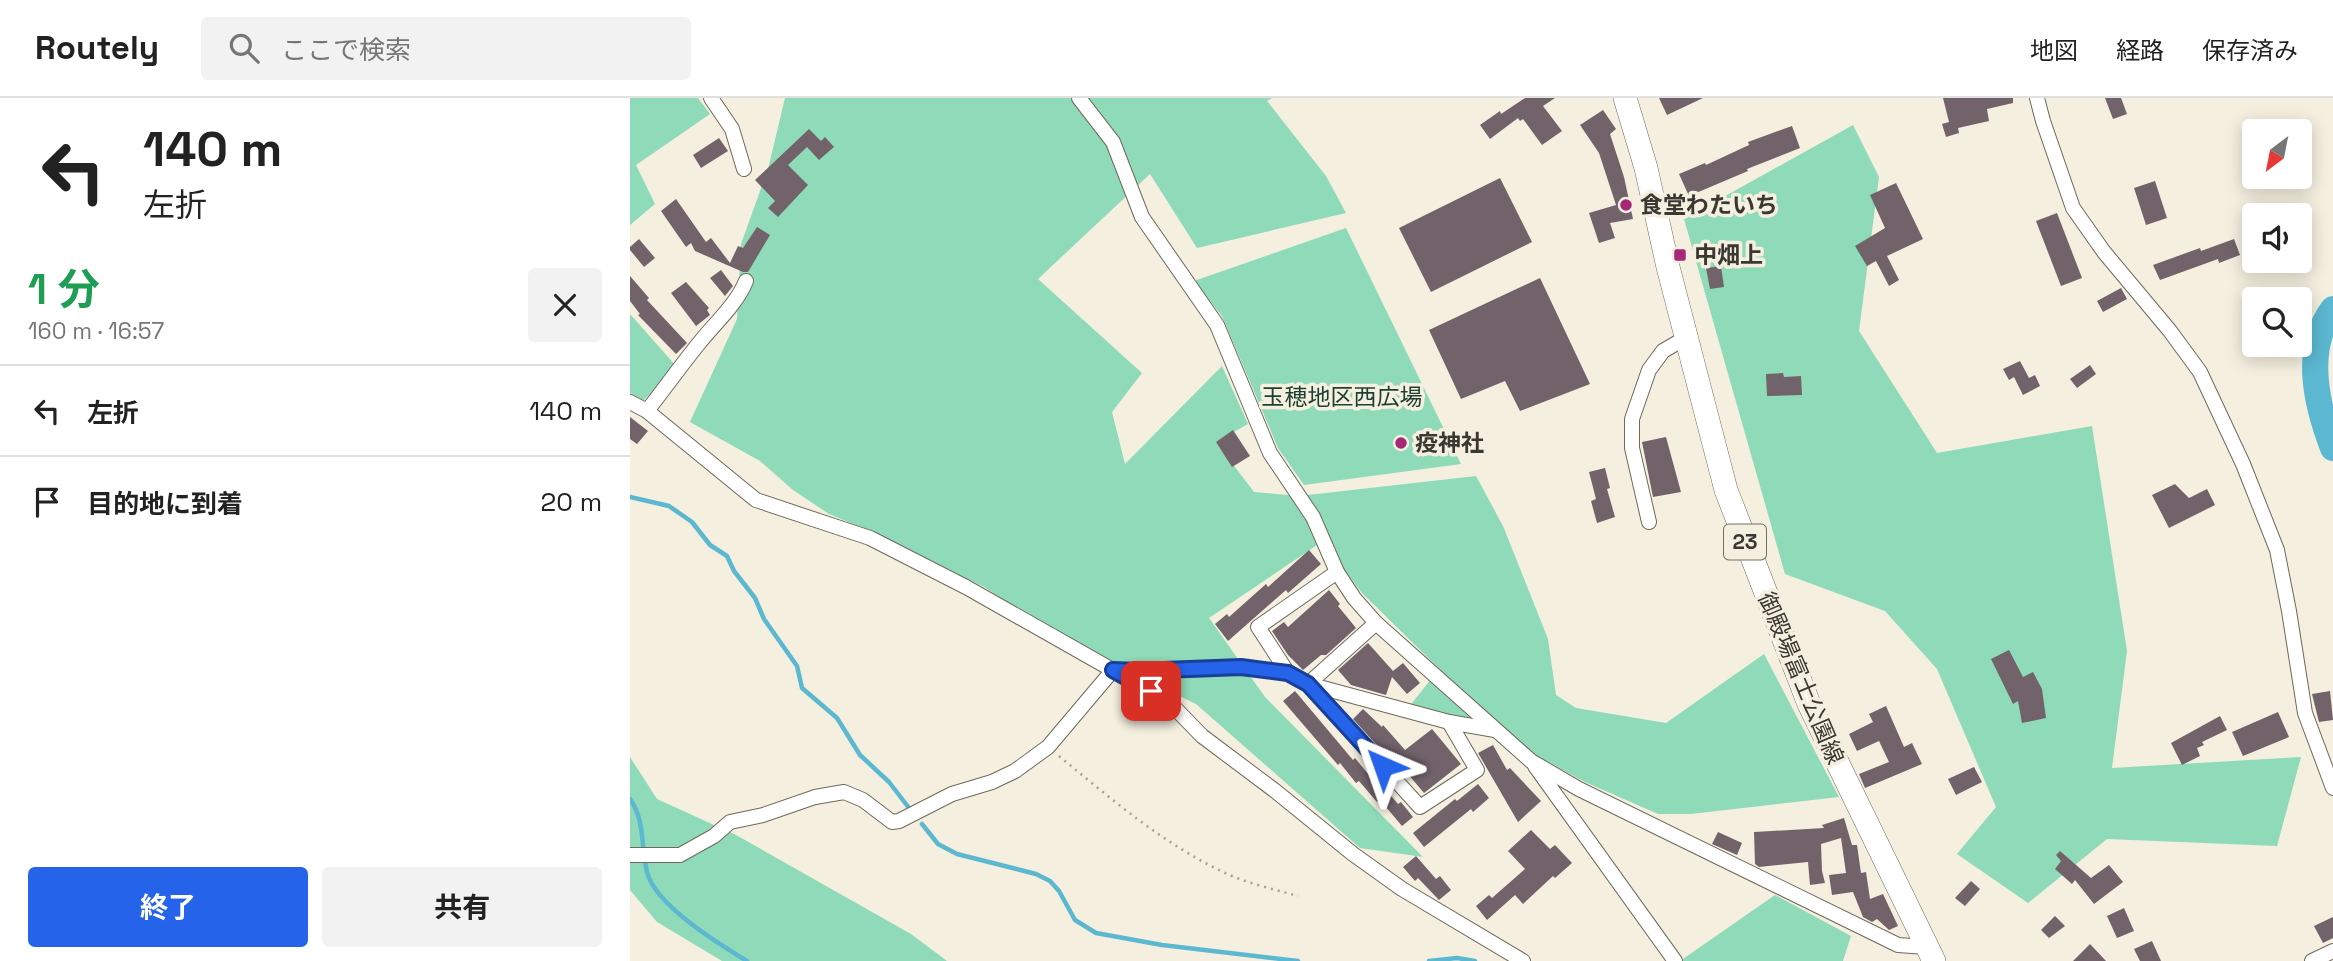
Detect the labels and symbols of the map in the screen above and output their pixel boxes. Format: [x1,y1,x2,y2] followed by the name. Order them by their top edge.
[2242,119,2312,189] north arrow
[1640,190,1778,220] place label: 食堂わたいち
[1618,197,1634,213] marker: 食堂わたいち
[1694,240,1763,270] place label: 中畑上
[1672,247,1688,263] marker: 中畑上
[1262,382,1423,412] park label: 玉穂地区西広場
[1415,428,1484,458] place label: 疫神社
[1393,435,1409,451] marker: 疫神社
[1724,524,1766,560] road number: 23
[1751,587,1851,769] street label: 御殿場富士公園線
[1121,661,1181,721] pin
[1346,729,1420,803] position arrow

